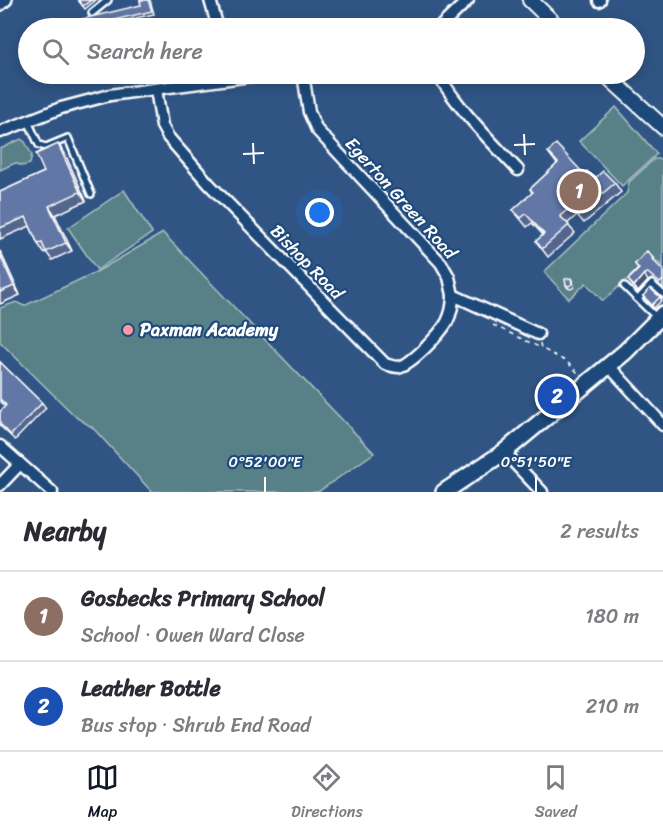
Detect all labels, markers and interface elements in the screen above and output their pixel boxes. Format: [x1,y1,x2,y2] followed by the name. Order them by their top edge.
[18,18,645,84] search box
[87,32,203,71] text: Search here
[39,35,72,68] icon: search
[337,129,466,268] street label: Egerton Green Road
[560,168,598,213] pin: 1
[305,198,334,227] your location
[262,216,353,309] street label: Bishop Road
[140,314,279,346] place label: Paxman Academy
[121,323,135,337] marker: Paxman Academy
[538,374,576,418] pin: 2
[229,449,303,475] text: 0°52'00"E
[501,449,573,475] text: 0°51'50"E
[24,508,106,554] text: Nearby
[560,514,639,549] text: 2 results
[81,579,325,618] text: Gosbecks Primary School
[39,599,48,634] text: 1
[585,599,639,634] text: 180 m
[81,618,305,653] text: School · Owen Ward Close
[81,669,221,708] text: Leather Bottle
[38,689,49,724] text: 2
[586,689,639,724] text: 210 m
[81,708,311,743] text: Bus stop · Shrub End Road
[86,761,119,826] tab: Map
[291,761,363,826] tab: Directions
[535,761,577,826] tab: Saved

